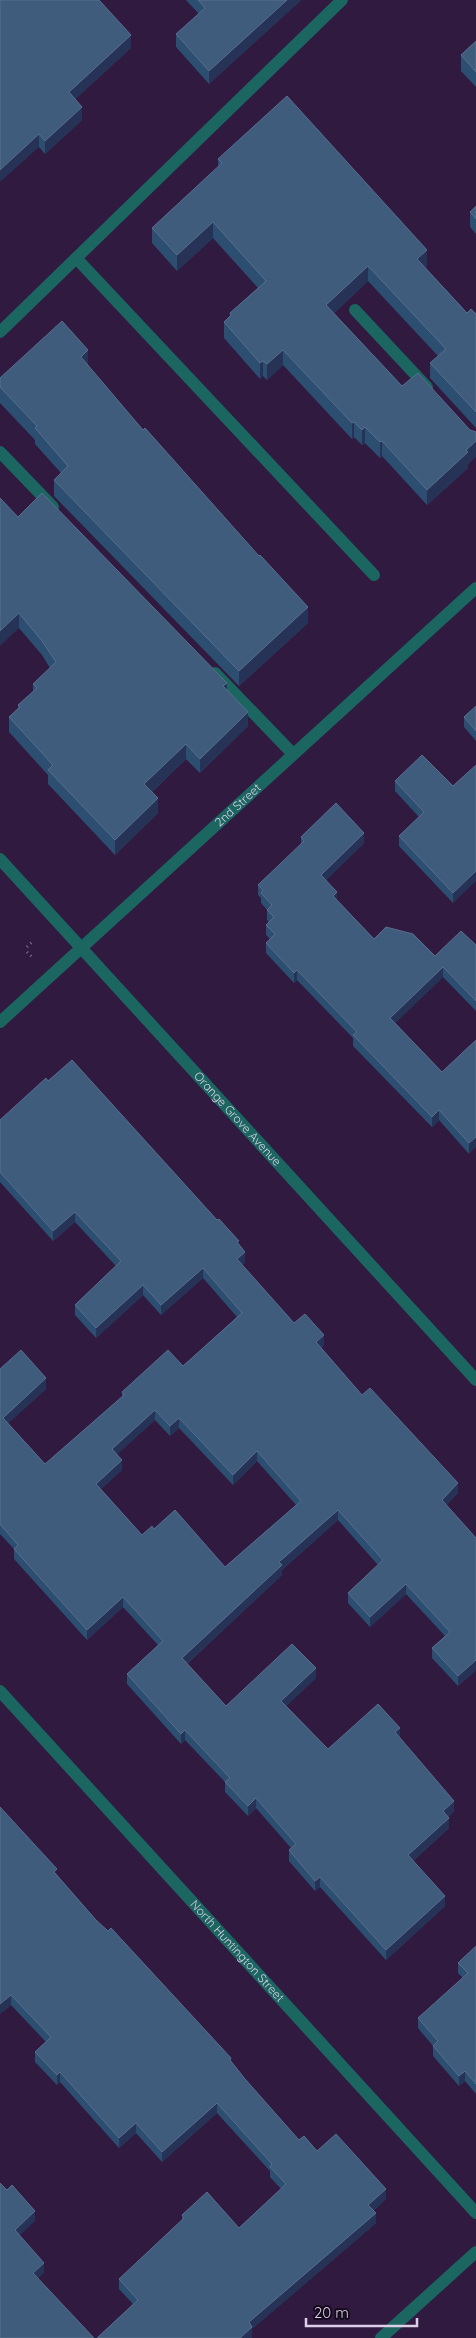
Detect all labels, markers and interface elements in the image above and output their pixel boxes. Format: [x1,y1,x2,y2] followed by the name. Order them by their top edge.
[211,780,264,829] street label: 2nd Street
[191,1068,285,1169] street label: Orange Grove Avenue
[187,1897,288,2005] street label: North Huntington Street
[306,2296,417,2328] scale bar
[314,2303,349,2322] text: 20 m

